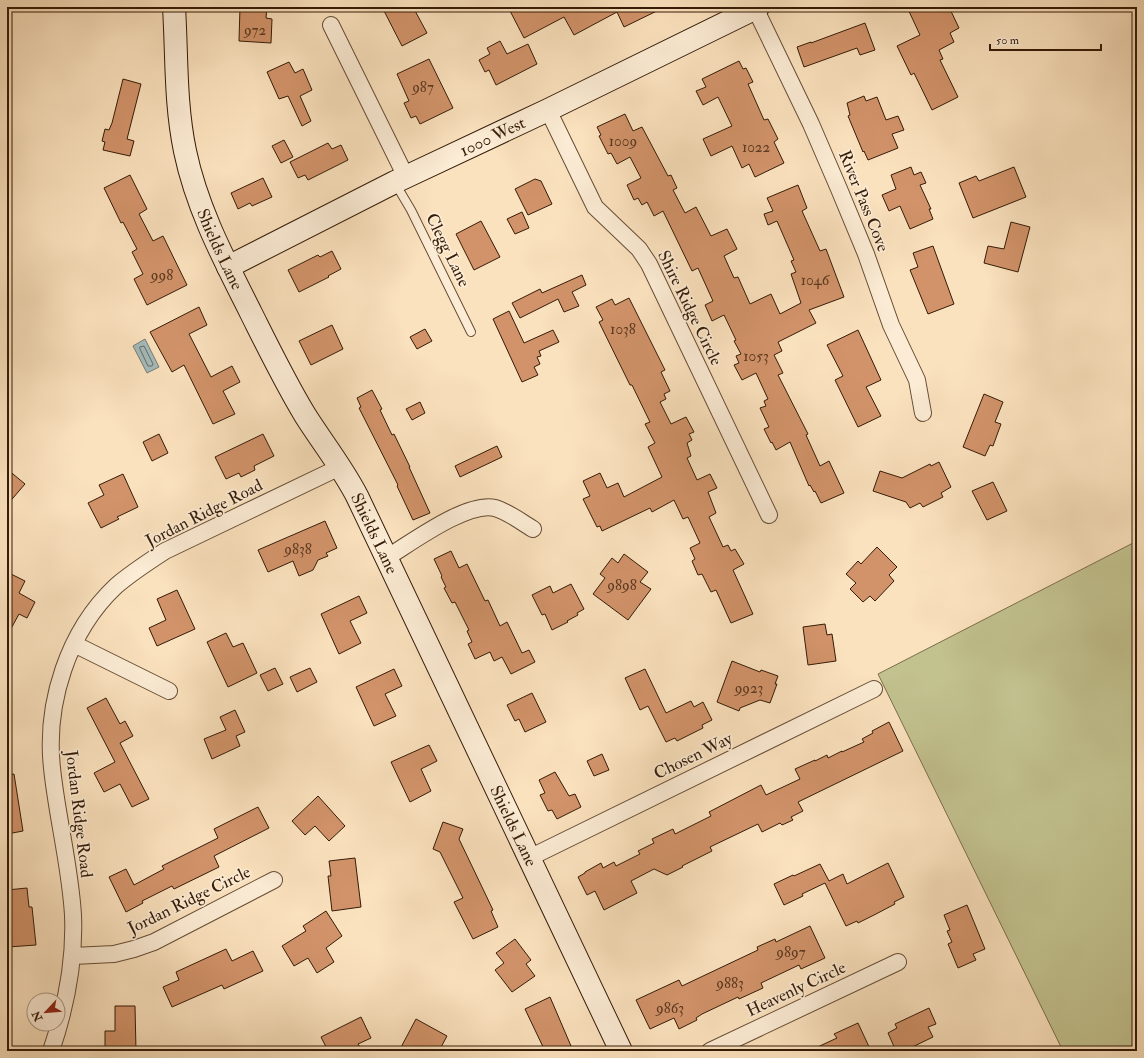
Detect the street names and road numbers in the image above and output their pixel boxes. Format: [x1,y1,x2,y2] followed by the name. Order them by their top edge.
[456,112,529,161] street label: 1000 West
[834,147,894,255] street label: River Pass Cove
[193,205,248,293] street label: Shields Lane
[421,210,475,290] street label: Clegg Lane
[653,247,727,369] street label: Shire Ridge Circle
[141,474,267,553] street label: Jordan Ridge Road
[346,489,403,577] street label: Shields Lane
[650,728,737,785] street label: Chosen Way
[60,748,97,880] street label: Jordan Ridge Road
[486,782,542,870] street label: Shields Lane
[123,861,254,940] street label: Jordan Ridge Circle
[743,957,850,1022] street label: Heavenly Circle

